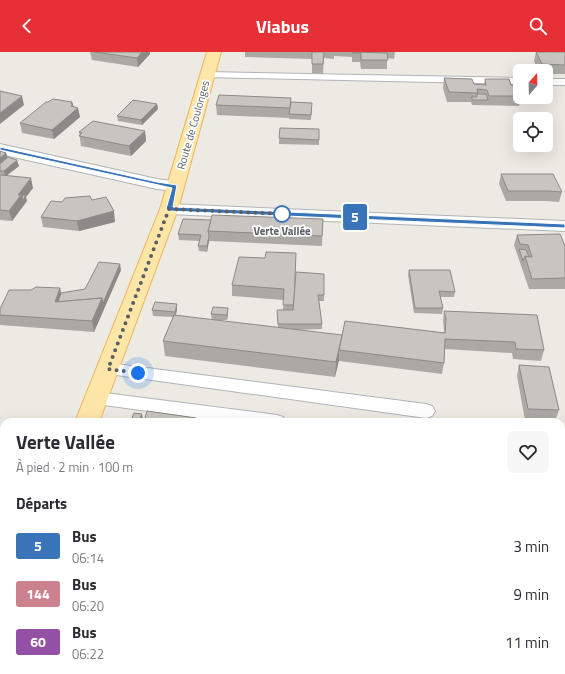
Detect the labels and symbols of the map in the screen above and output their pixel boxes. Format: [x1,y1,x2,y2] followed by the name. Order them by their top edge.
[513,64,553,104] north arrow
[173,79,213,171] street label: Route de Coulonges
[342,204,368,230] line badge: 5
[273,205,291,223] marker: Verte Vallée
[253,223,311,239] place label: Verte Vallée
[128,363,148,383] your location

